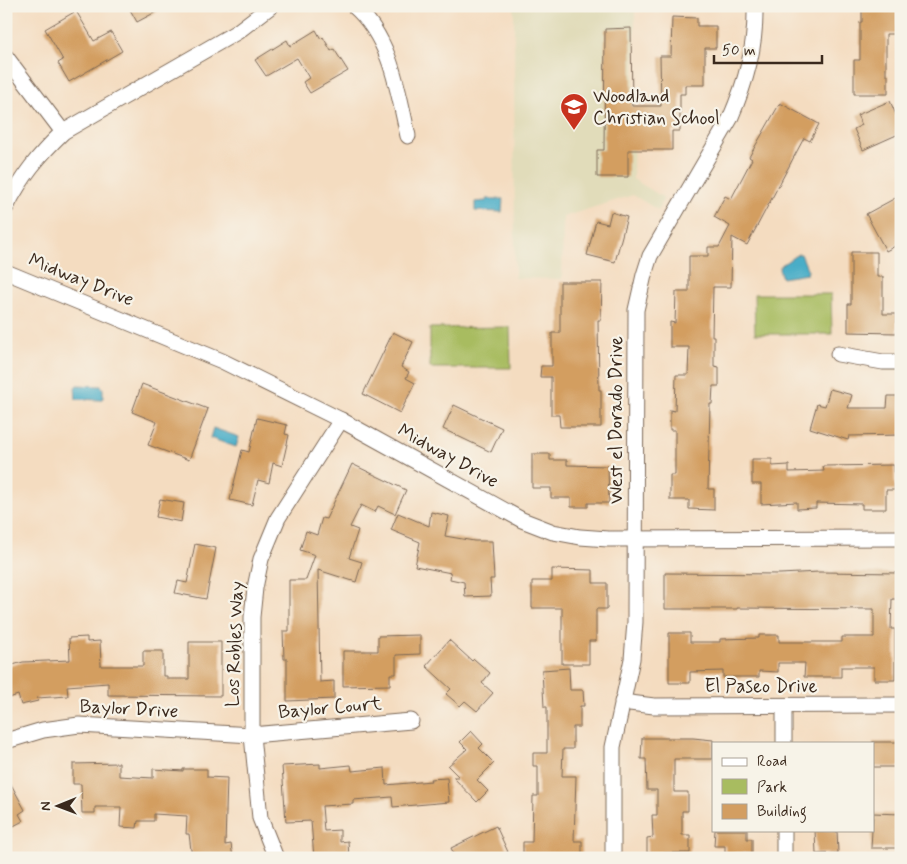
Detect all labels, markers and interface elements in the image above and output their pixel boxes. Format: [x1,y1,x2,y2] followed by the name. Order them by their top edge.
[714,32,822,64] scale bar
[722,41,756,61] text: 50 m
[593,84,720,131] place label: Woodland Christian School
[559,92,589,131] school or university icon: Woodland Christian School
[24,247,137,313] street label: Midway Drive
[604,336,629,504] street label: West el Dorado Drive
[393,418,503,495] street label: Midway Drive
[220,581,250,707] street label: Los Robles Way
[704,674,818,699] street label: El Paseo Drive
[277,691,383,725] street label: Baylor Court
[79,694,179,724] street label: Baylor Drive
[712,742,874,832] legend
[757,752,787,772] text: Road
[757,778,787,798] text: Park
[32,782,82,832] north arrow
[37,801,55,811] text: N
[757,802,807,823] text: Building

